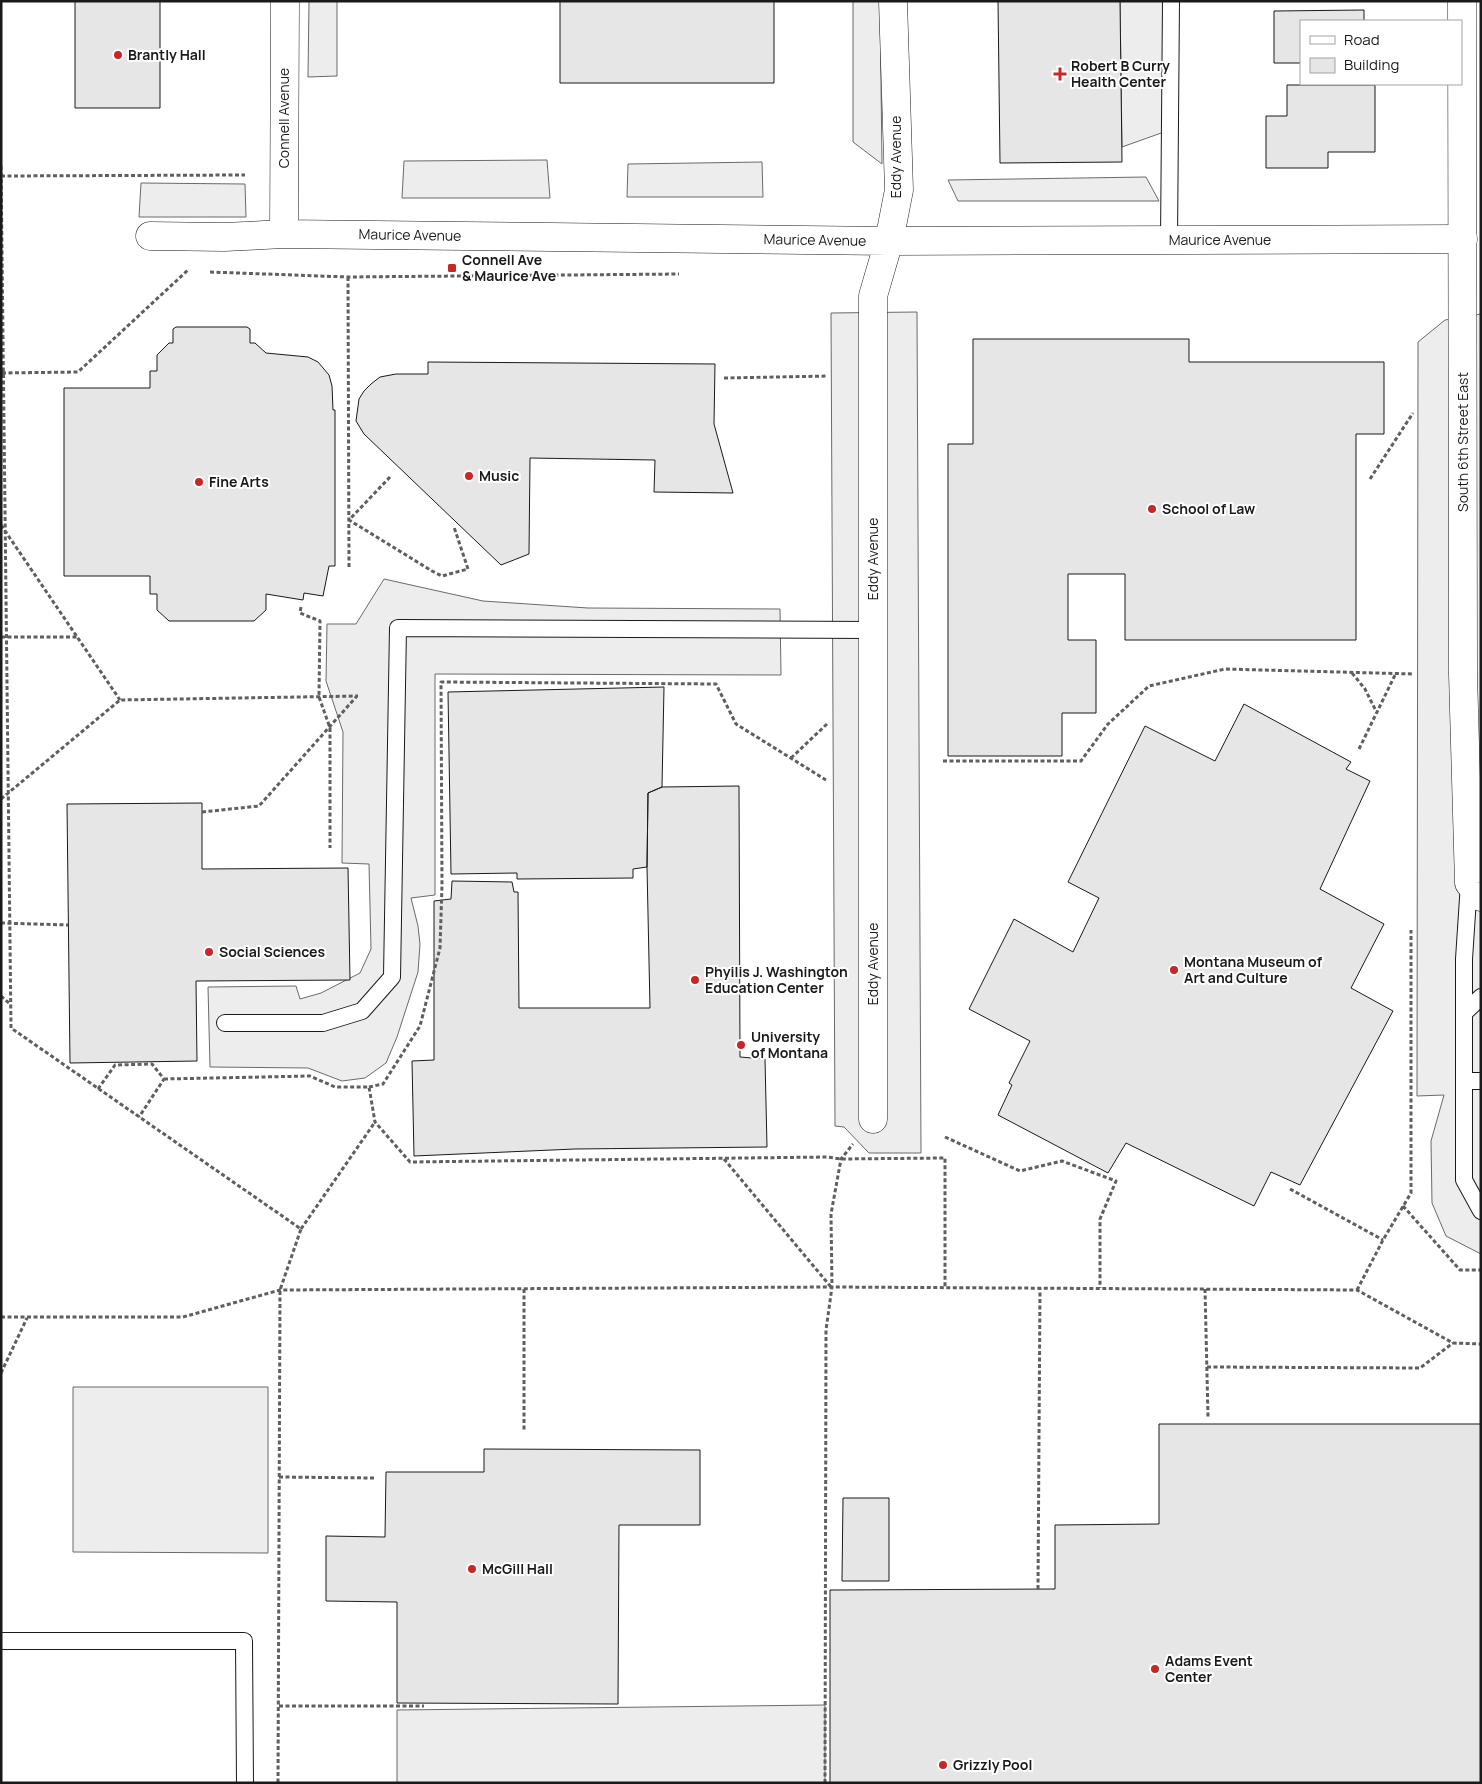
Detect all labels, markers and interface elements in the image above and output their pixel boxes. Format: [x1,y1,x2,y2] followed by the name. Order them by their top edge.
[1300,20,1462,85] legend
[1344,29,1380,50] text: Road
[128,45,206,64] place label: Brantly Hall
[112,49,124,61] marker: Brantly Hall
[1344,54,1399,75] text: Building
[1071,56,1170,91] place label: Robert B Curry Health Center
[1053,67,1067,81] marker: Robert B Curry Health Center
[274,68,293,168] street label: Connell Avenue
[886,116,905,198] street label: Eddy Avenue
[359,224,461,245] street label: Maurice Avenue
[764,229,866,250] street label: Maurice Avenue
[1169,230,1271,249] street label: Maurice Avenue
[462,250,556,285] place label: Connell Ave & Maurice Ave
[446,262,458,274] marker: Connell Ave & Maurice Ave
[1453,372,1472,512] street label: South 6th Street East
[479,466,519,485] place label: Music
[463,470,475,482] marker: Music
[209,472,269,491] place label: Fine Arts
[193,476,205,488] marker: Fine Arts
[1162,499,1255,518] place label: School of Law
[1146,503,1158,515] marker: School of Law
[863,518,882,600] street label: Eddy Avenue
[863,923,882,1005] street label: Eddy Avenue
[219,942,326,961] place label: Social Sciences
[203,946,215,958] marker: Social Sciences
[1184,952,1323,987] place label: Montana Museum of Art and Culture
[705,962,848,997] place label: Phyilis J. Washington Education Center
[1168,964,1180,976] marker: Montana Museum of Art and Culture
[689,974,701,986] marker: Phyilis J. Washington Education Center
[751,1027,828,1062] place label: University of Montana
[735,1039,747,1051] marker: University of Montana
[482,1559,553,1578] place label: McGill Hall
[466,1563,478,1575] marker: McGill Hall
[1165,1651,1253,1686] place label: Adams Event Center
[1149,1663,1161,1675] marker: Adams Event Center
[953,1755,1032,1774] place label: Grizzly Pool
[937,1759,949,1771] marker: Grizzly Pool

